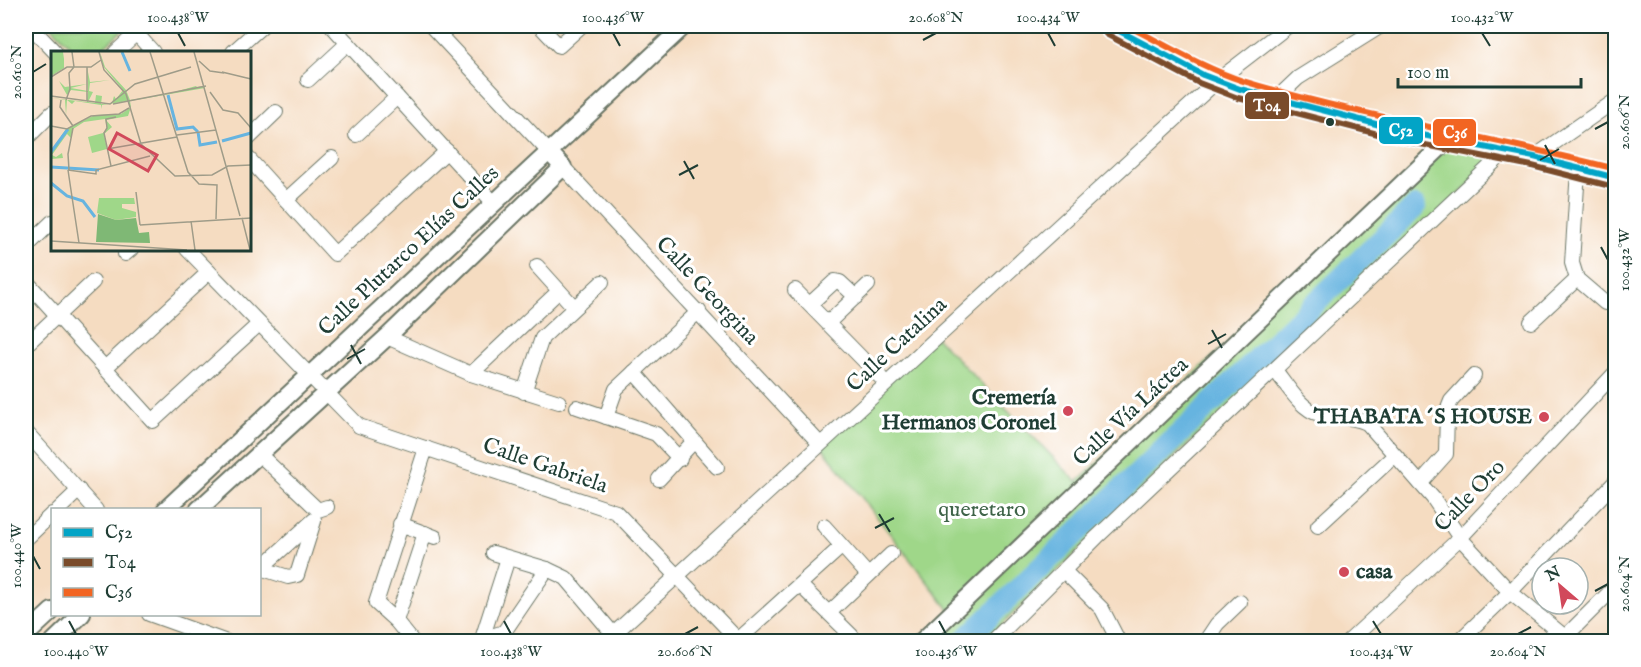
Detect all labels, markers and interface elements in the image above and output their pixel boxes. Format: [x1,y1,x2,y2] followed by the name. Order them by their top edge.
[147,8,209,27] text: 100.438°W
[582,8,645,27] text: 100.436°W
[909,8,963,27] text: 20.608°N
[1017,8,1080,27] text: 100.434°W
[1451,8,1514,27] text: 100.432°W
[7,45,26,99] text: 20.610°N
[51,51,250,250] inset map
[1398,51,1581,89] scale bar
[1407,62,1449,85] text: 100 m
[1244,91,1290,120] line badge: T04
[1615,94,1634,150] text: 20.606°N
[1252,97,1282,117] text: T04
[1324,116,1336,128] unlabelled marker
[1378,116,1424,145] line badge: C52
[1432,118,1477,147] line badge: C36
[1389,122,1414,142] text: C52
[1443,124,1468,144] text: C36
[313,160,505,342] street label: Calle Plutarco Elías Calles
[1615,228,1634,291] text: 100.432°W
[650,231,765,352] street label: Calle Georgina
[841,291,954,399] street label: Calle Catalina
[1067,351,1195,473] street label: Calle Vía Láctea
[881,384,1057,437] place label: Cremería Hermanos Coronel
[1313,403,1533,431] place label: THABATA´S HOUSE
[1061,404,1075,418] marker: Cremería Hermanos Coronel
[1537,410,1551,424] marker: THABATA´S HOUSE
[479,432,612,501] street label: Calle Gabriela
[1429,454,1512,538] street label: Calle Oro
[938,496,1026,524] park label: queretaro
[51,508,261,616] legend
[105,522,133,545] text: C52
[7,523,26,588] text: 100.440°W
[105,552,136,575] text: T04
[1530,556,1590,616] north arrow
[1615,556,1634,612] text: 20.604°N
[1356,558,1393,586] place label: casa
[1542,562,1565,587] text: N
[1337,565,1351,579] marker: casa
[105,582,133,605] text: C36
[44,642,109,661] text: 100.440°W
[480,642,542,661] text: 100.438°W
[657,642,713,661] text: 20.606°N
[915,642,978,661] text: 100.436°W
[1350,642,1413,661] text: 100.434°W
[1490,642,1546,661] text: 20.604°N

